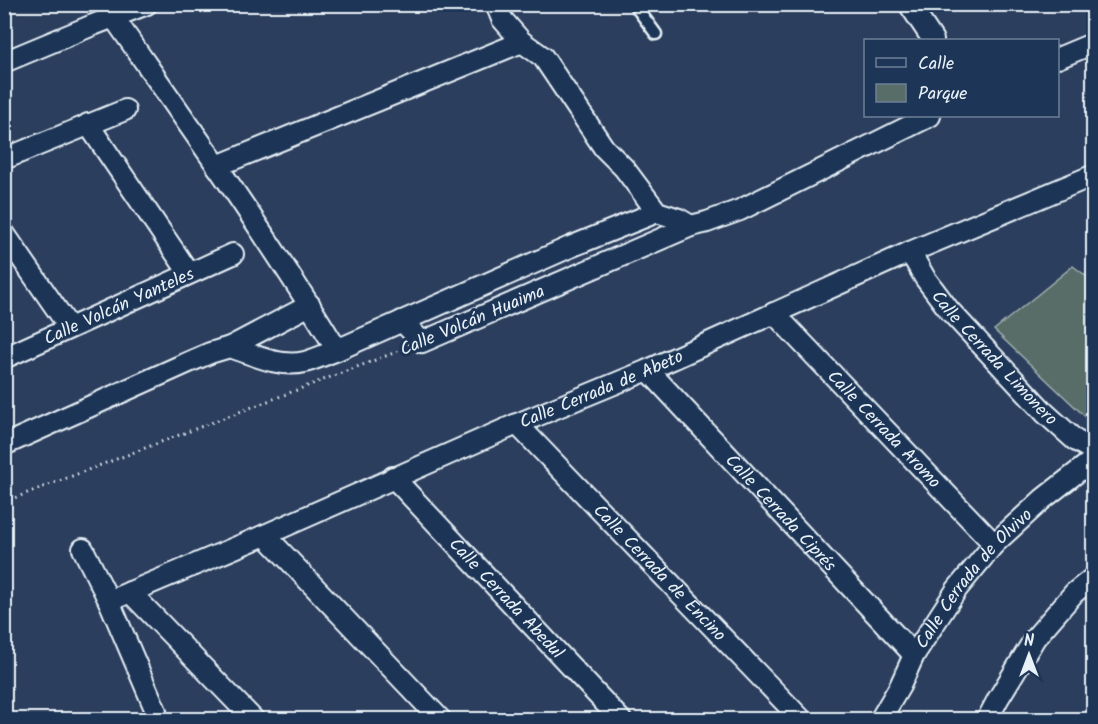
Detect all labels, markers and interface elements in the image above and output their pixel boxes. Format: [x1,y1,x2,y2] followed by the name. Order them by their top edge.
[864,39,1059,117] legend
[918,50,954,79] text: Calle
[918,80,967,109] text: Parque
[39,260,200,354] street label: Calle Volcán Yanteles
[396,278,550,365] street label: Calle Volcán Huaima
[923,285,1063,434] street label: Calle Cerrada Limonero
[515,343,689,437] street label: Calle Cerrada de Abeto
[819,364,947,496] street label: Calle Cerrada Aromo
[717,448,843,579] street label: Calle Cerrada Ciprés
[585,498,732,649] street label: Calle Cerrada de Encino
[909,502,1040,655] street label: Calle Cerrada de Olvivo
[441,532,571,667] street label: Calle Cerrada Abedul
[999,625,1059,685] north arrow
[1024,629,1034,654] text: N

